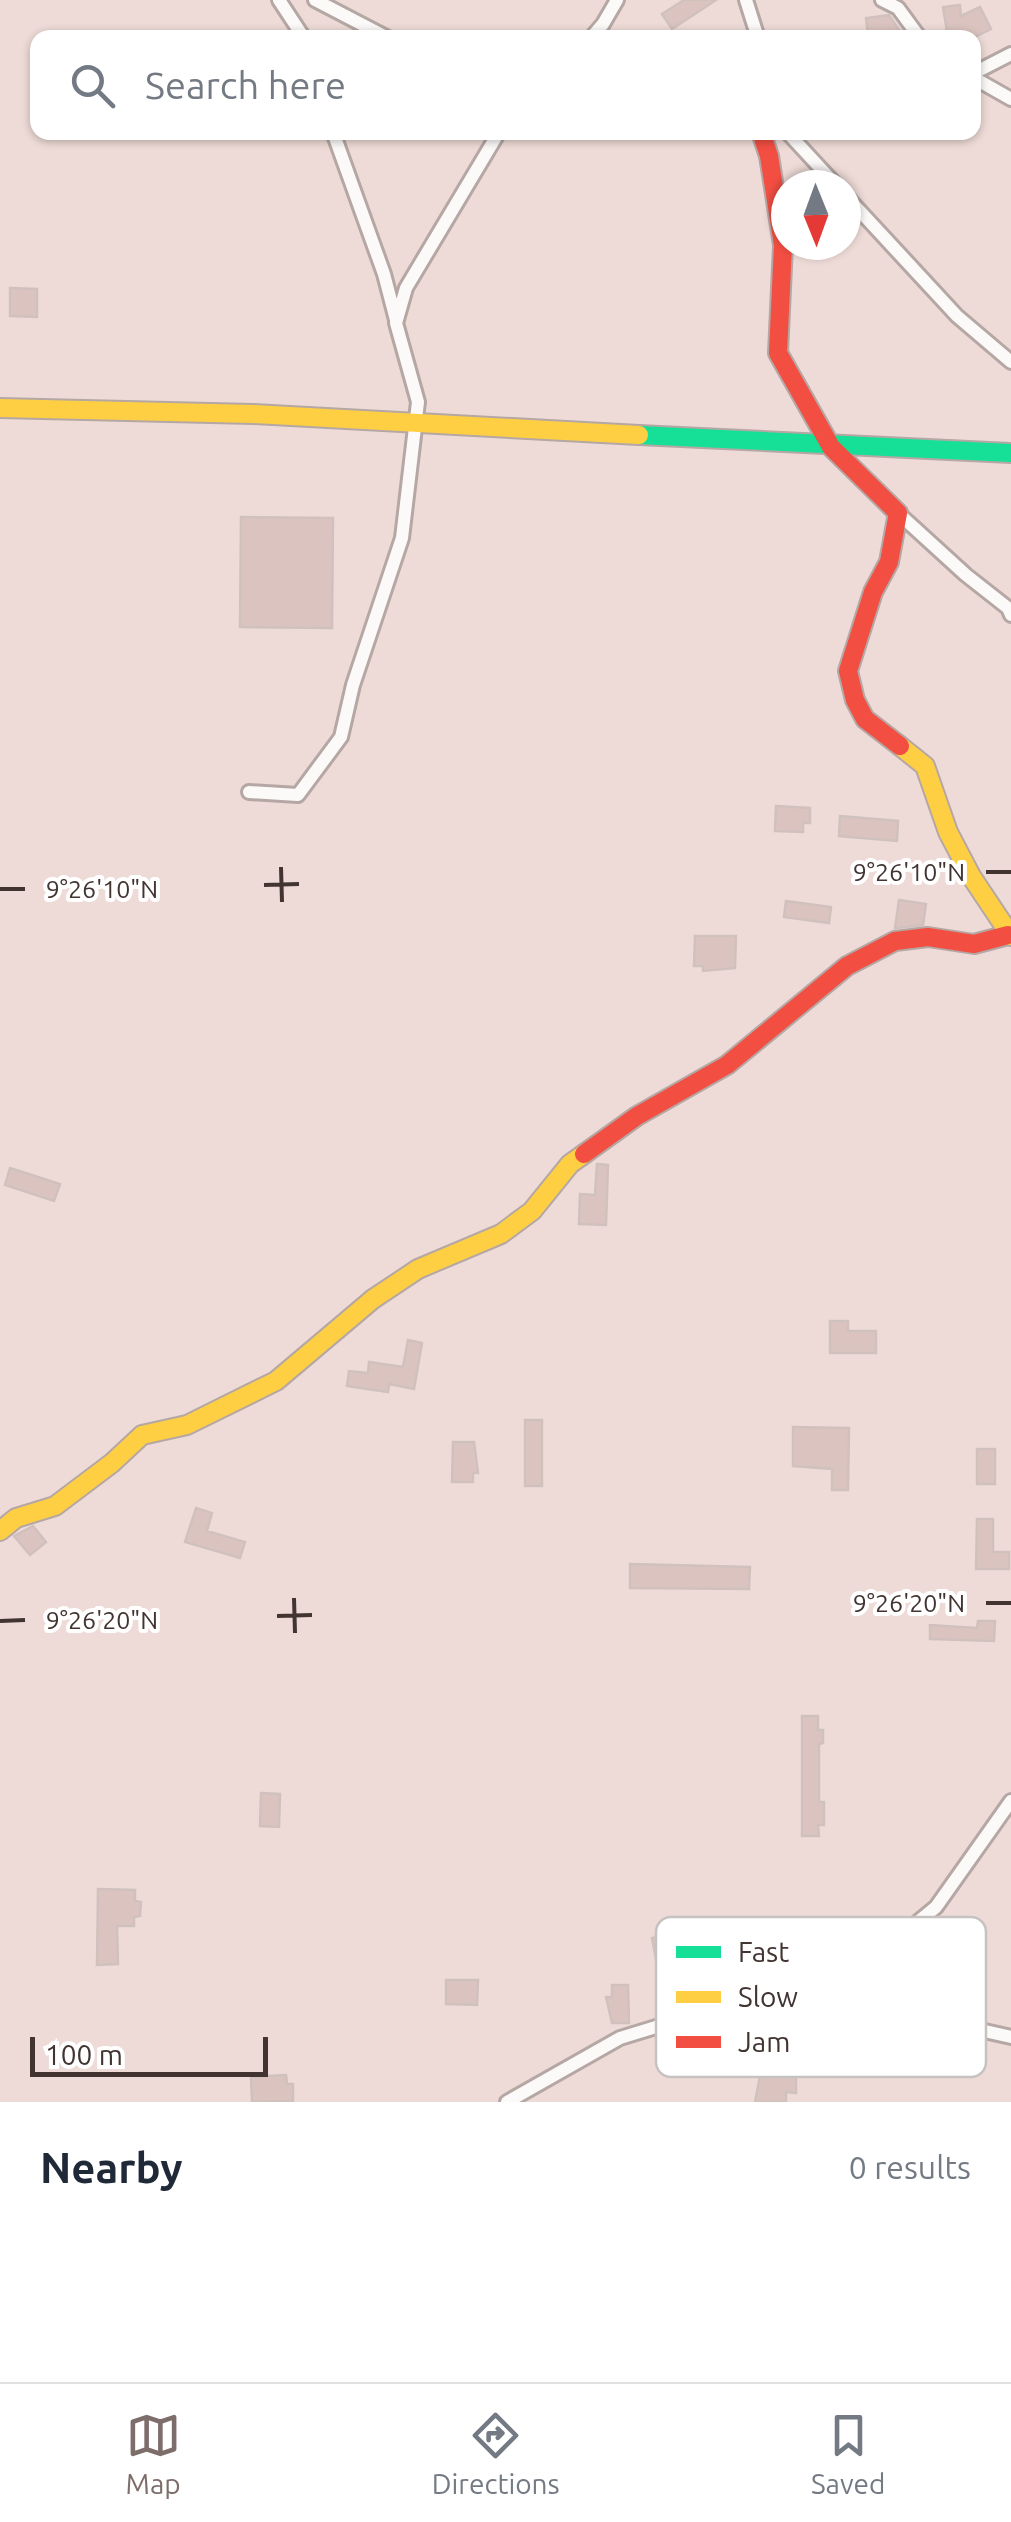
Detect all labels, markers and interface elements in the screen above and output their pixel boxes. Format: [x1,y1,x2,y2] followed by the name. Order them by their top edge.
[30,30,981,140] search box
[65,58,120,113] icon: search
[145,64,346,106] text: Search here
[771,170,861,260] north arrow
[853,858,965,886] text: 9°26'10"N
[46,875,158,903] text: 9°26'10"N
[853,1589,965,1617] text: 9°26'20"N
[46,1606,158,1634] text: 9°26'20"N
[656,1917,986,2077] legend
[738,1936,789,1967] text: Fast
[738,1981,798,2012] text: Slow
[738,2026,790,2057] text: Jam
[30,2032,268,2076] scale bar
[45,2039,123,2070] text: 100 m
[40,2144,183,2191] text: Nearby
[849,2149,971,2185] text: 0 results
[126,2408,181,2499] tab: Map
[432,2408,560,2499] tab: Directions
[811,2408,885,2499] tab: Saved

